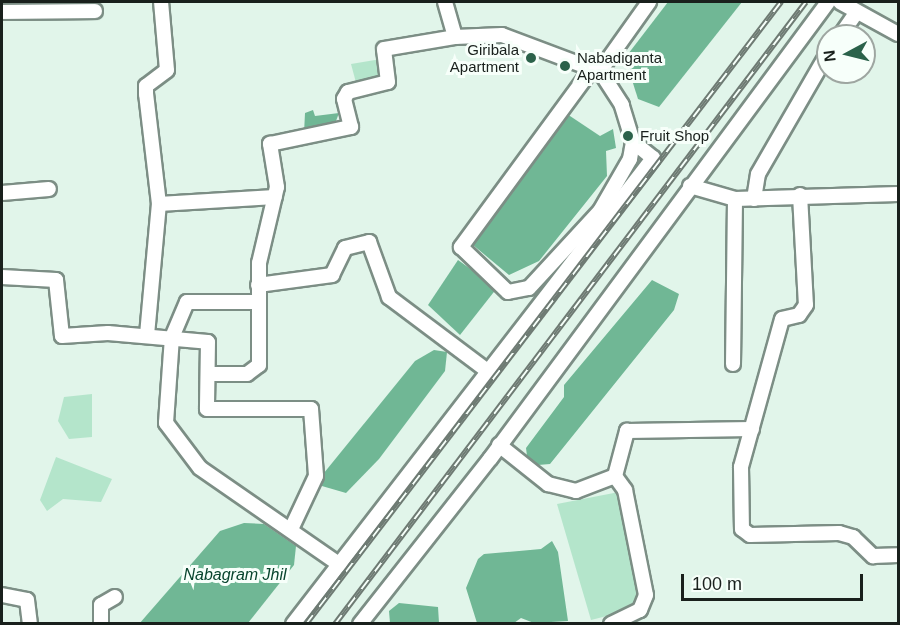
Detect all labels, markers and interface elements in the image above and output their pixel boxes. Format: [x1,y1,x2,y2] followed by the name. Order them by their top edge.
[816,24,876,84] north arrow
[450,40,519,75] place label: Giribala Apartment
[577,48,662,83] place label: Nabadiganta Apartment
[820,49,839,63] text: N
[524,51,538,65] marker: Giribala Apartment
[558,59,572,73] marker: Nabadiganta Apartment
[640,127,709,145] place label: Fruit Shop
[621,129,635,143] marker: Fruit Shop
[684,562,866,600] scale bar
[183,565,287,585] water label: Nabagram Jhil
[692,574,742,594] text: 100 m

